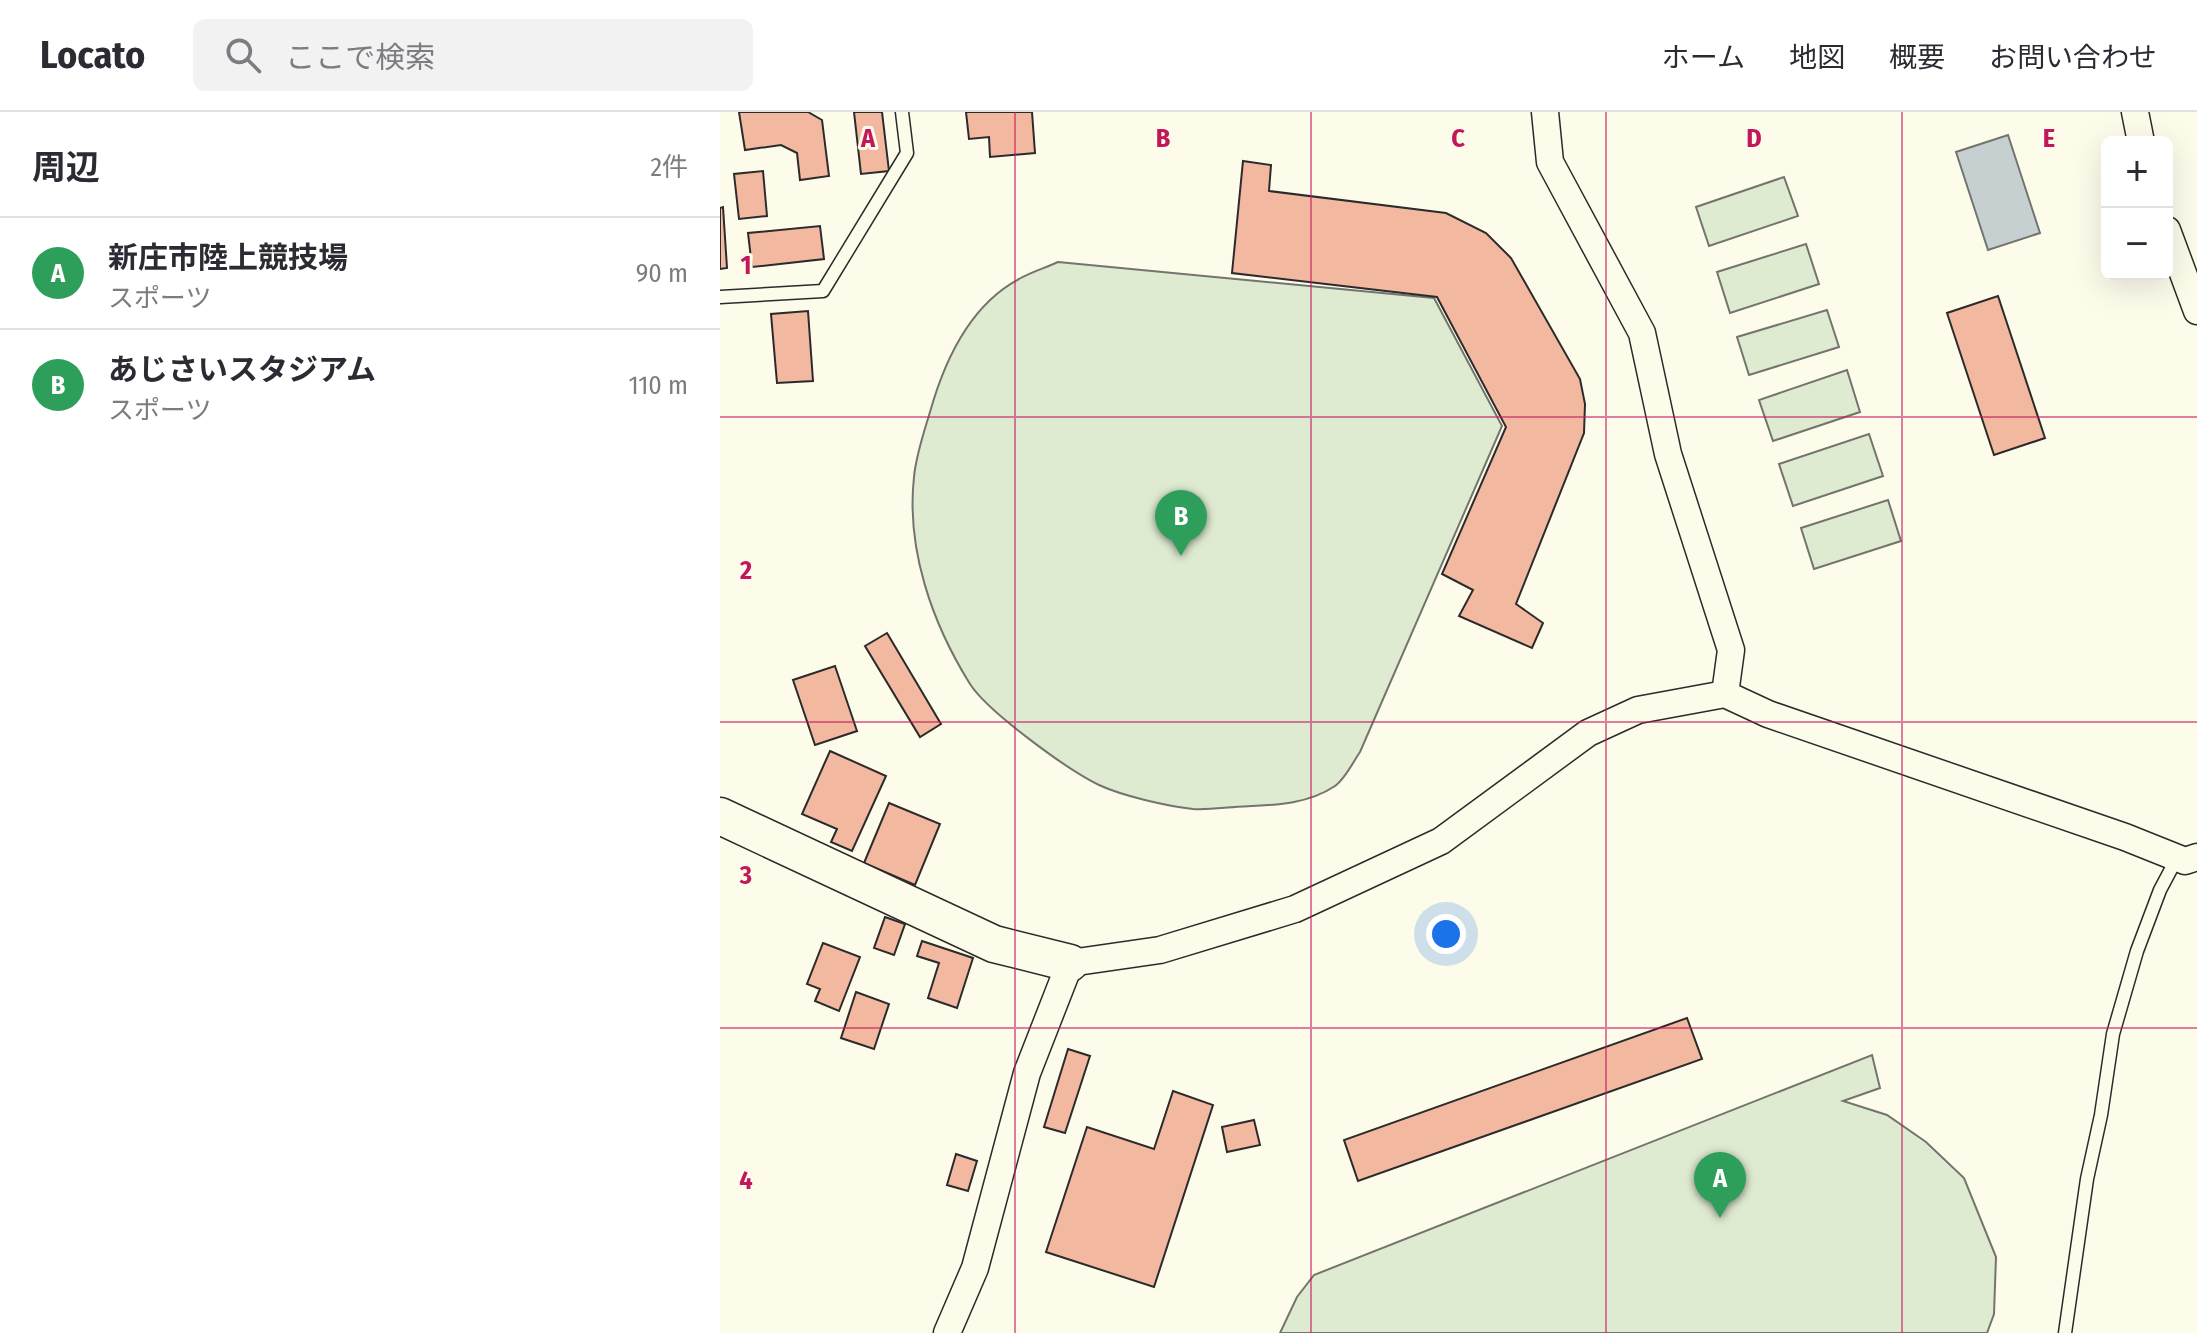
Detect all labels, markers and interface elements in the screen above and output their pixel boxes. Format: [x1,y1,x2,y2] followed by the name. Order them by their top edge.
[193,19,753,91] search box
[40,32,145,78] text: Locato
[221,33,265,77] icon: search
[285,40,435,76] text: ここで検索
[1662,41,1745,74] text: ホーム
[1789,41,1845,74] text: 地図
[1889,41,1945,74] text: 概要
[1989,41,2157,74] text: お問い合わせ
[860,123,876,154] text: A
[1156,123,1171,154] text: B
[1451,123,1465,154] text: C
[1746,123,1762,154] text: D
[2043,123,2055,154] text: E
[2101,136,2173,280] map controls
[2101,136,2173,208] button: +
[32,147,100,188] text: 周辺
[651,152,688,183] text: 2件
[2101,208,2173,280] button: −
[108,240,348,276] text: 新庄市陸上競技場
[741,250,752,281] text: 1
[51,258,65,289] text: A
[636,258,688,289] text: 90 m
[108,283,211,314] text: スポーツ
[108,352,376,388] text: あじさいスタジアム
[51,370,65,401] text: B
[628,370,688,401] text: 110 m
[108,395,211,426] text: スポーツ
[1155,490,1207,556] pin: B
[739,555,752,586] text: 2
[739,860,752,891] text: 3
[1426,914,1466,954] your location
[1694,1152,1746,1218] pin: A
[739,1165,753,1196] text: 4

